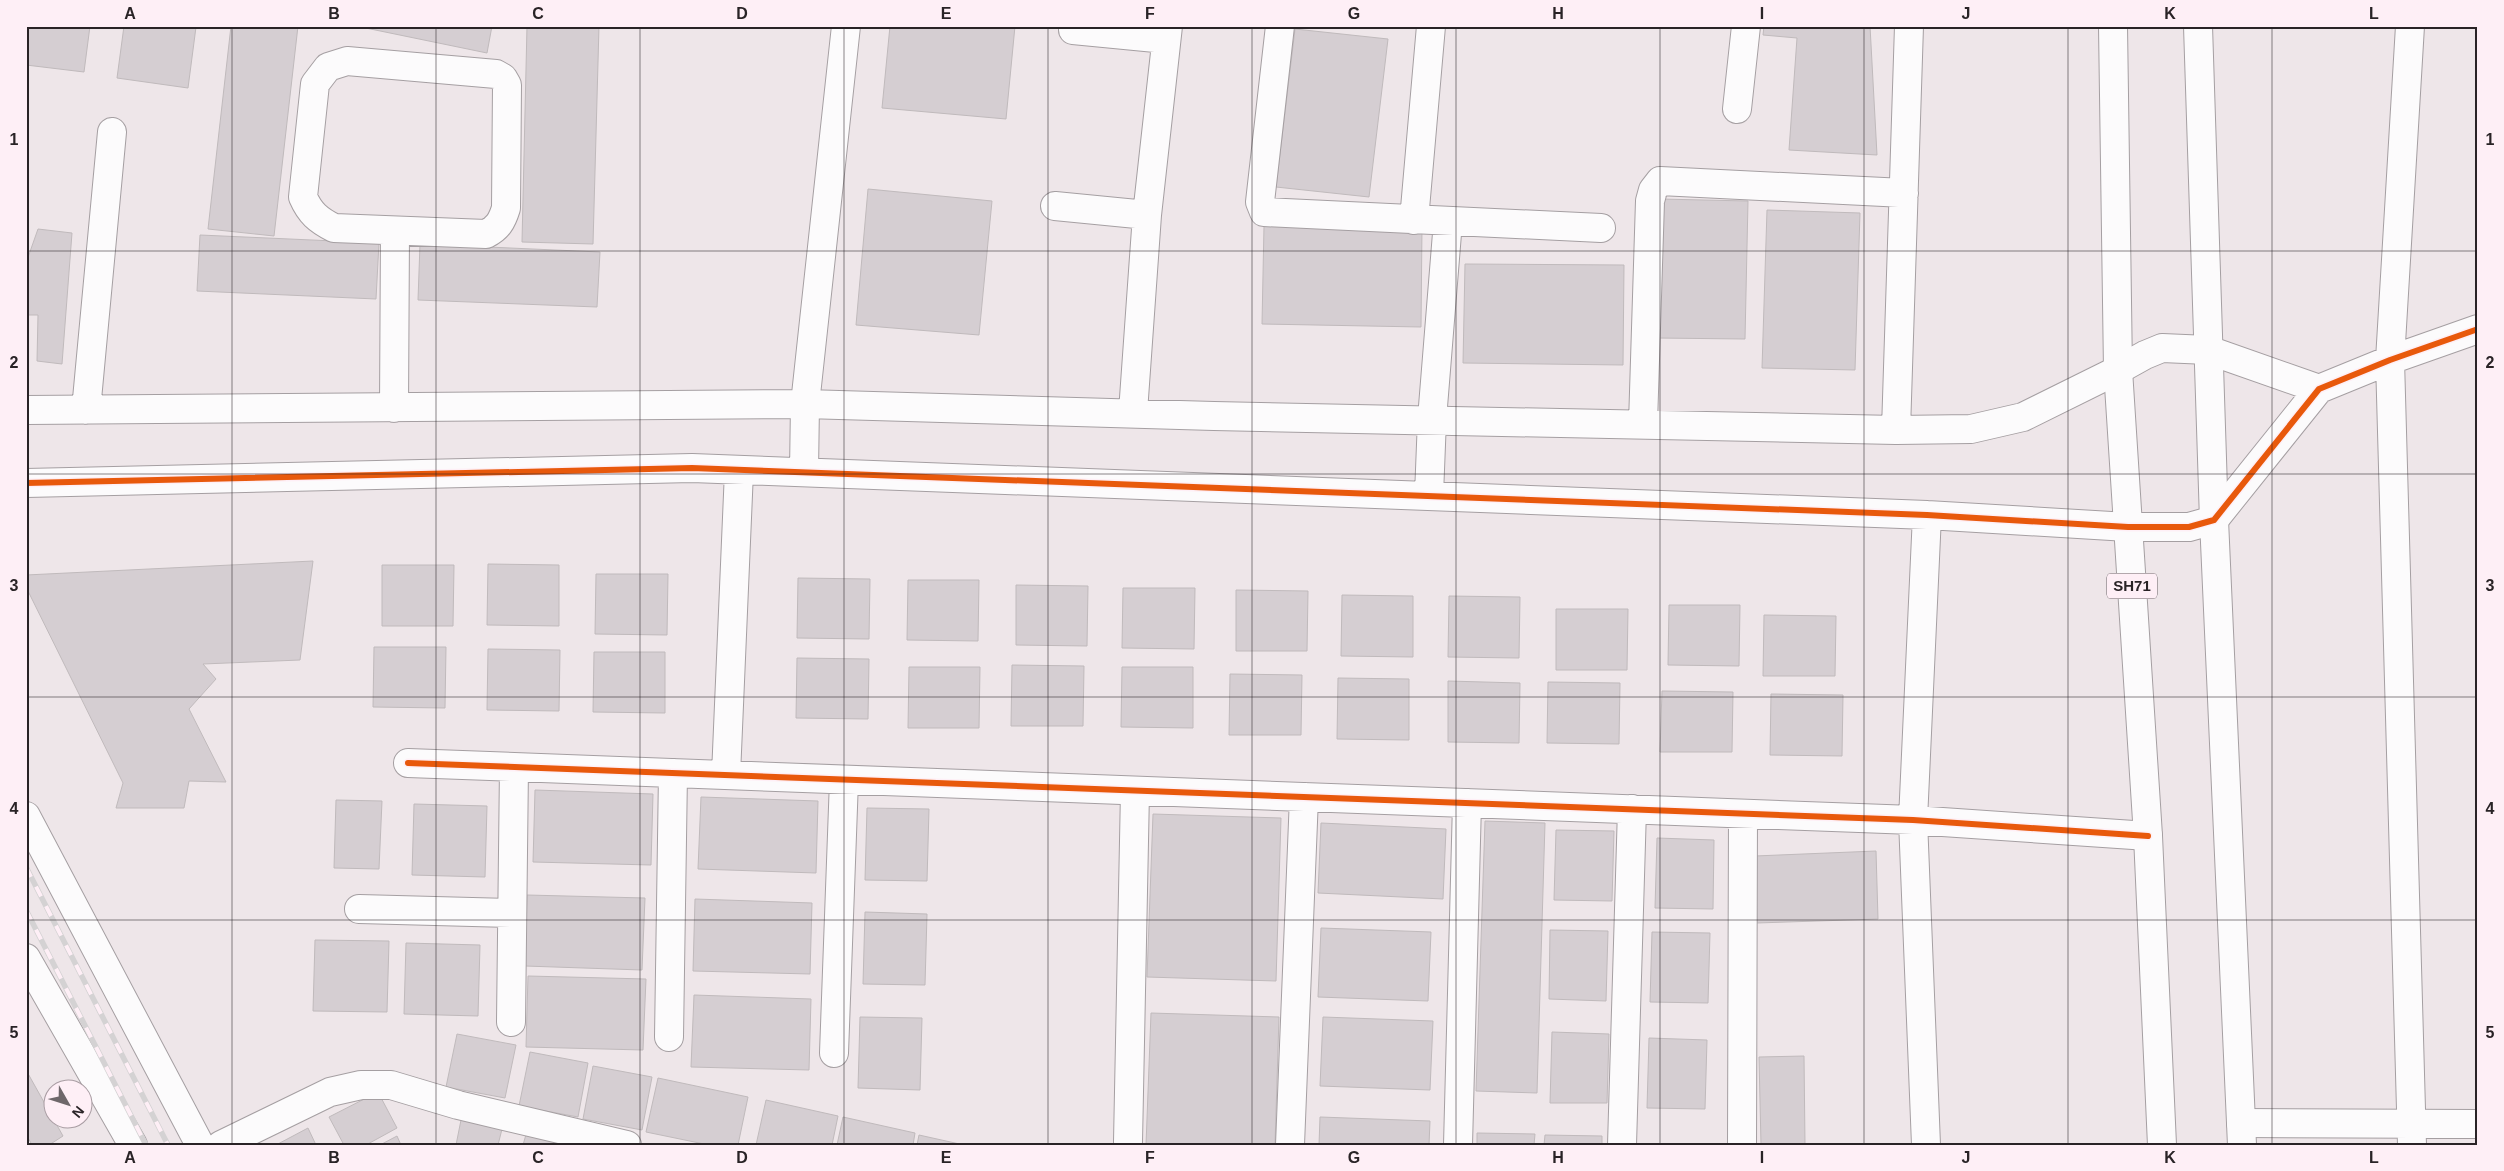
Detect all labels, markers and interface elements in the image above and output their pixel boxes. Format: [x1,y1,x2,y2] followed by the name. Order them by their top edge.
[124,5,136,22] text: A
[328,5,340,22] text: B
[532,5,544,22] text: C
[736,5,748,22] text: D
[941,5,952,22] text: E
[1145,5,1155,22] text: F
[1348,5,1360,22] text: G
[1552,5,1564,22] text: H
[1760,5,1764,22] text: I
[1962,5,1970,22] text: J
[2164,5,2176,22] text: K
[2369,5,2379,22] text: L
[10,131,19,148] text: 1
[2486,131,2495,148] text: 1
[10,354,19,371] text: 2
[2486,354,2495,371] text: 2
[2107,574,2157,598] road number: SH71
[10,577,19,594] text: 3
[2486,577,2495,594] text: 3
[10,800,19,817] text: 4
[2486,800,2495,817] text: 4
[10,1024,19,1041] text: 5
[2486,1024,2495,1041] text: 5
[42,1078,92,1128] north arrow
[69,1103,88,1121] text: N
[124,1149,136,1166] text: A
[328,1149,340,1166] text: B
[532,1149,544,1166] text: C
[736,1149,748,1166] text: D
[941,1149,952,1166] text: E
[1145,1149,1155,1166] text: F
[1348,1149,1360,1166] text: G
[1552,1149,1564,1166] text: H
[1760,1149,1764,1166] text: I
[1962,1149,1970,1166] text: J
[2164,1149,2176,1166] text: K
[2369,1149,2379,1166] text: L

